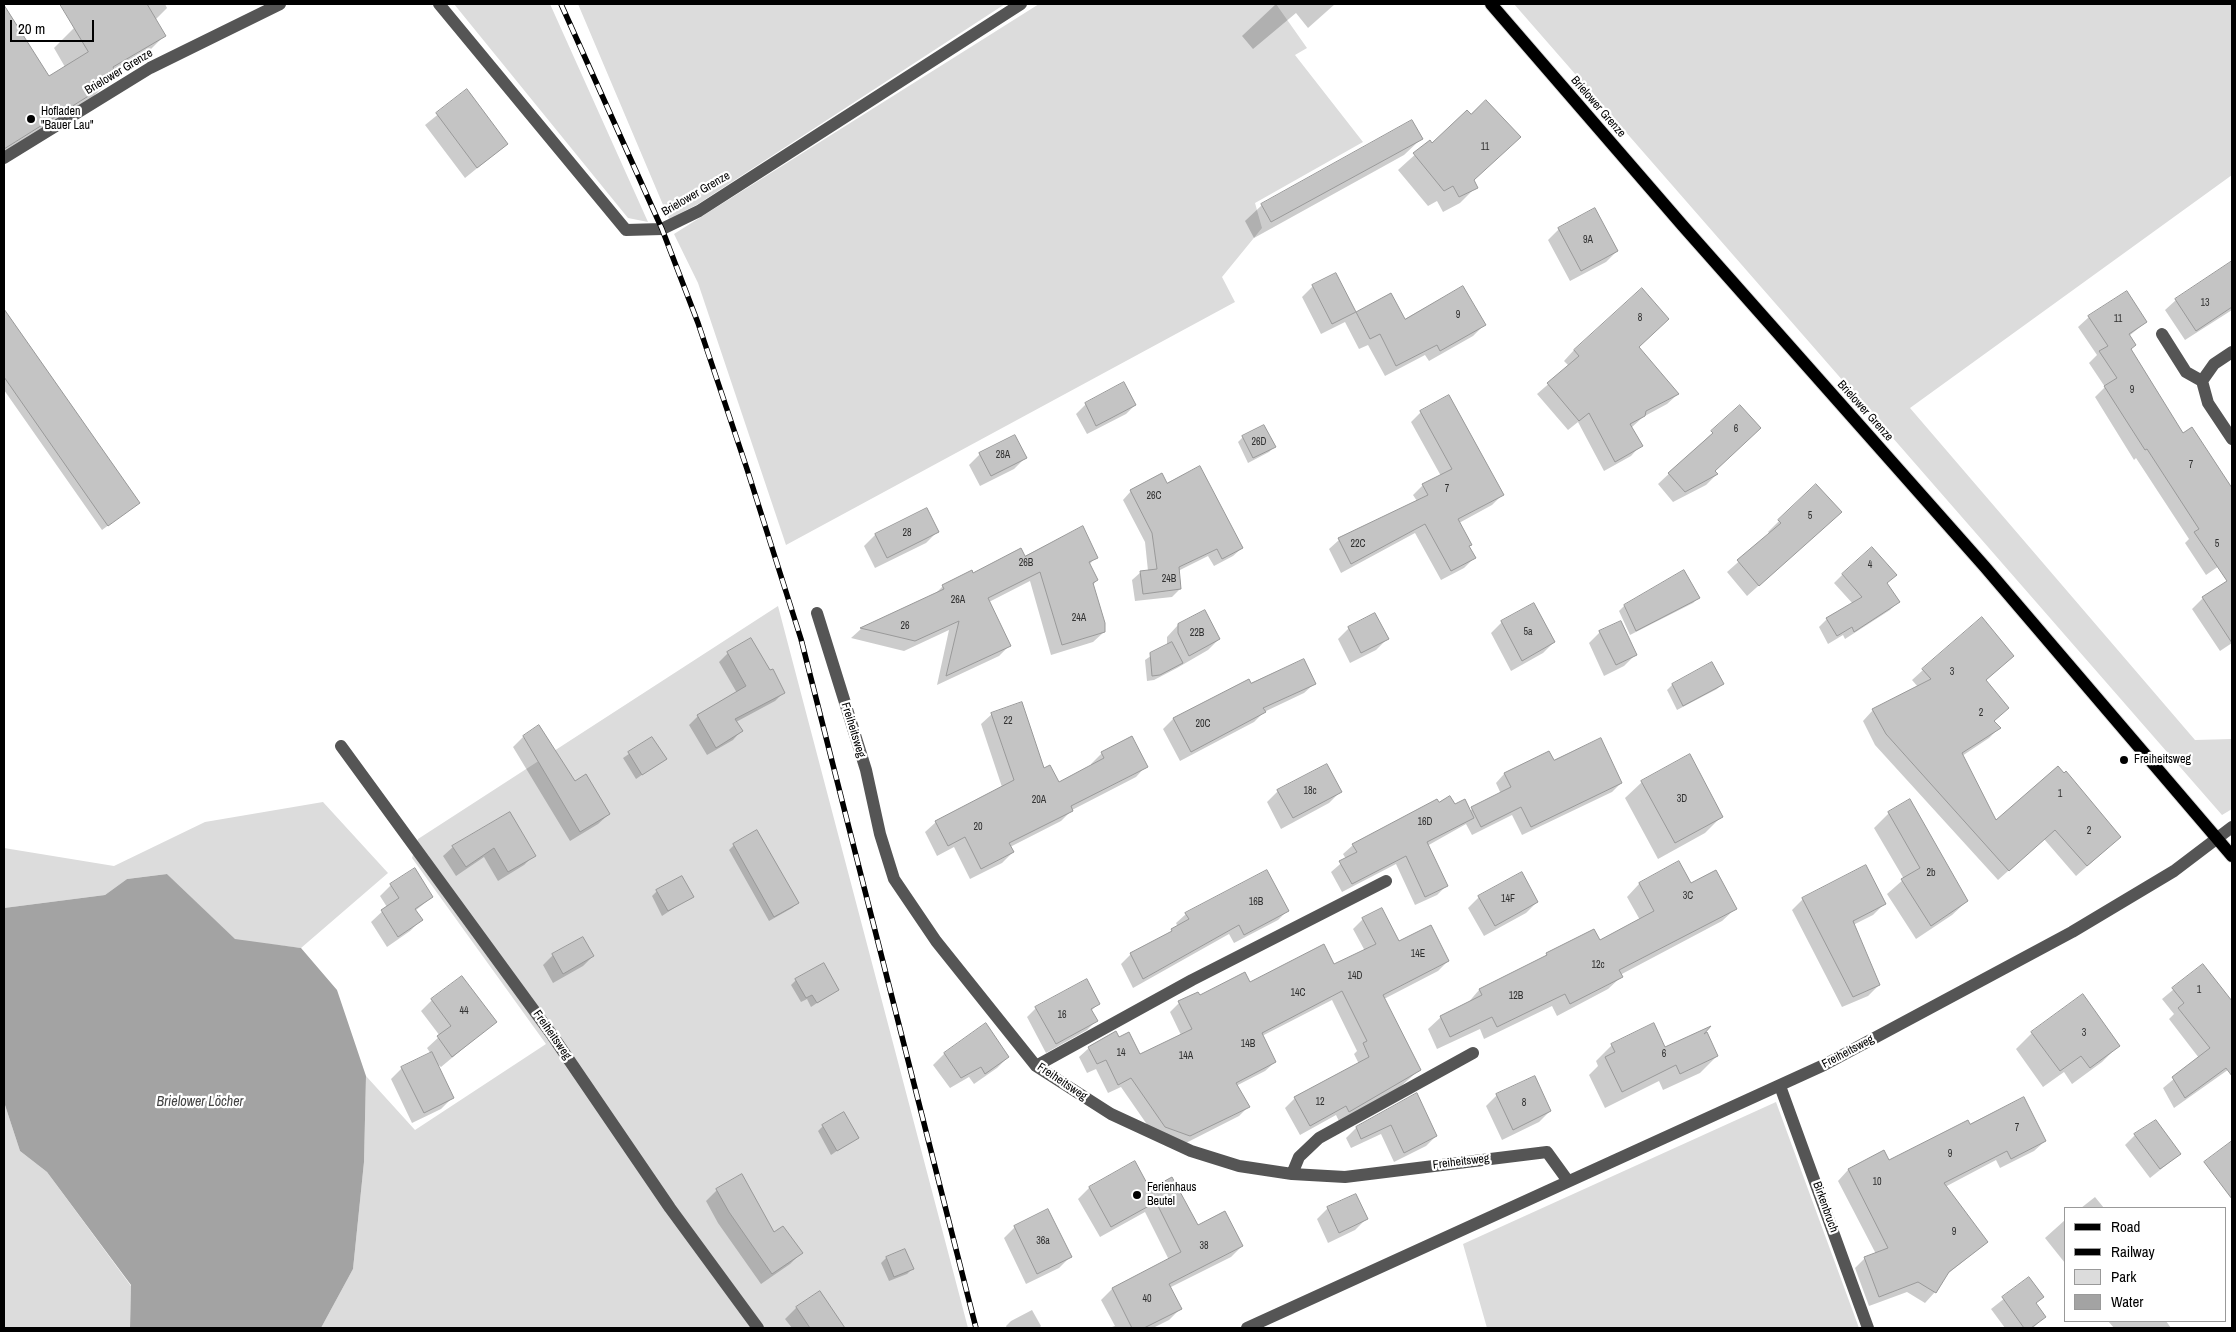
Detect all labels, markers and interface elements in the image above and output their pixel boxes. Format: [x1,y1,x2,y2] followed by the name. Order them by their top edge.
[12,10,96,42] scale bar
[18,18,45,39] text: 20 m
[82,46,156,98] street label: Brielower Grenze
[1567,73,1629,141] street label: Brielower Grenze
[41,105,93,133] place label: Hofladen "Bauer Lau"
[25,113,37,125] marker: Hofladen "Bauer Lau"
[1481,141,1489,153] house number: 11
[659,169,733,219] street label: Brielower Grenze
[1583,234,1593,246] house number: 9A
[2200,297,2210,309] house number: 13
[1456,309,1460,321] house number: 9
[1638,312,1642,324] house number: 8
[2114,313,2122,325] house number: 11
[1834,378,1896,444] street label: Brielower Grenze
[2130,384,2134,396] house number: 9
[1734,423,1738,435] house number: 6
[1251,436,1267,448] house number: 26D
[996,449,1010,461] house number: 28A
[2189,459,2193,471] house number: 7
[1445,483,1449,495] house number: 7
[1146,490,1162,502] house number: 26C
[1808,510,1812,522] house number: 5
[902,527,912,539] house number: 28
[1350,538,1366,550] house number: 22C
[2215,538,2219,550] house number: 5
[1019,557,1033,569] house number: 26B
[1868,559,1872,571] house number: 4
[1162,573,1176,585] house number: 24B
[951,594,965,606] house number: 26A
[1072,612,1086,624] house number: 24A
[900,620,910,632] house number: 26
[1523,626,1533,638] house number: 5a
[1190,627,1204,639] house number: 22B
[1950,666,1954,678] house number: 3
[838,701,868,759] street label: Freiheitsweg
[1979,707,1983,719] house number: 2
[1003,715,1013,727] house number: 22
[1195,718,1211,730] house number: 20C
[2134,753,2191,767] place label: Freiheitsweg
[2118,754,2130,766] marker: Freiheitsweg
[1303,785,1317,797] house number: 18c
[2058,788,2062,800] house number: 1
[1677,793,1687,805] house number: 3D
[1032,794,1046,806] house number: 20A
[1417,816,1433,828] house number: 16D
[973,821,983,833] house number: 20
[2087,825,2091,837] house number: 2
[1926,867,1936,879] house number: 2b
[1683,890,1693,902] house number: 3C
[1501,893,1515,905] house number: 14F
[1249,896,1263,908] house number: 16B
[1411,948,1425,960] house number: 14E
[1591,959,1605,971] house number: 12c
[1347,970,1363,982] house number: 14D
[2197,984,2201,996] house number: 1
[1290,987,1306,999] house number: 14C
[1509,990,1523,1002] house number: 12B
[459,1005,469,1017] house number: 44
[530,1008,574,1062] street label: Freiheitsweg
[1057,1009,1067,1021] house number: 16
[2082,1027,2086,1039] house number: 3
[1820,1032,1876,1072] street label: Freiheitsweg
[1241,1038,1255,1050] house number: 14B
[1116,1047,1126,1059] house number: 14
[1662,1048,1666,1060] house number: 6
[1179,1050,1193,1062] house number: 14A
[1034,1060,1090,1104] street label: Freiheitsweg
[157,1094,243,1110] water label: Brielower Löcher
[1315,1096,1325,1108] house number: 12
[1522,1097,1526,1109] house number: 8
[2015,1122,2019,1134] house number: 7
[1948,1148,1952,1160] house number: 9
[1432,1151,1490,1173] street label: Freiheitsweg
[1872,1176,1882,1188] house number: 10
[1809,1180,1841,1234] street label: Birkenbruch
[1147,1181,1196,1209] place label: Ferienhaus Beutel
[1131,1189,1143,1201] marker: Ferienhaus Beutel
[2064,1207,2226,1322] legend
[2111,1216,2140,1237] text: Road
[1952,1226,1956,1238] house number: 9
[1036,1235,1050,1247] house number: 36a
[1199,1240,1209,1252] house number: 38
[2111,1241,2155,1262] text: Railway
[2111,1266,2136,1287] text: Park
[2111,1291,2143,1312] text: Water
[1142,1293,1152,1305] house number: 40

